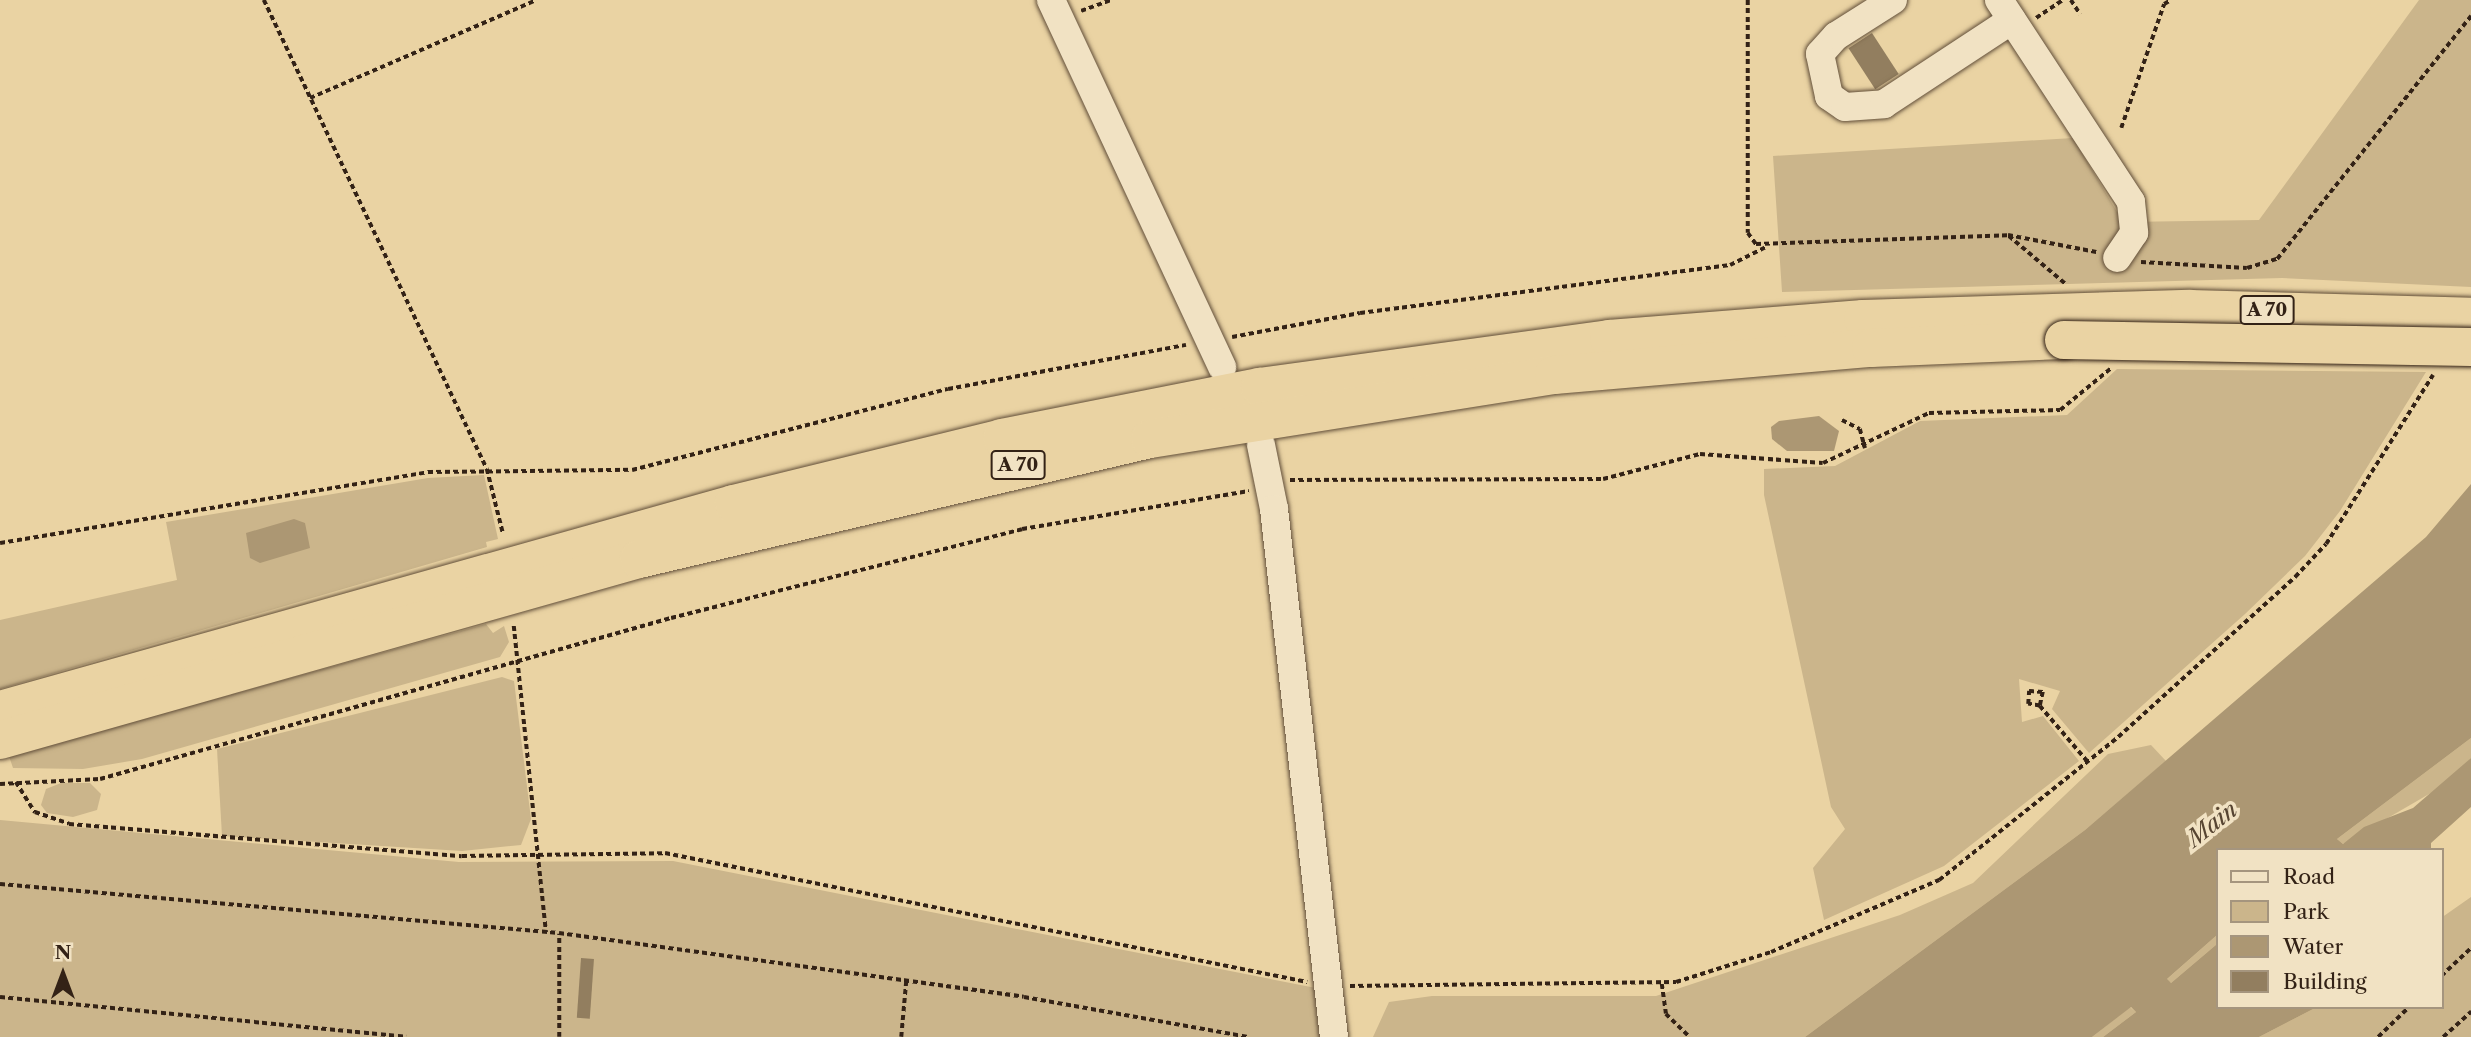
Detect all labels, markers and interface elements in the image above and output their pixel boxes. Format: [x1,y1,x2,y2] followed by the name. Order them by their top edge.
[2239,294,2295,326] road number: A 70
[990,450,1046,480] road number: A 70
[2181,796,2243,852] water label: Main
[2216,848,2443,1009] legend
[2283,864,2335,889] text: Road
[2283,899,2329,924] text: Park
[2283,934,2343,959] text: Water
[28,939,98,1009] north arrow
[55,941,71,964] text: N
[2283,969,2367,994] text: Building

